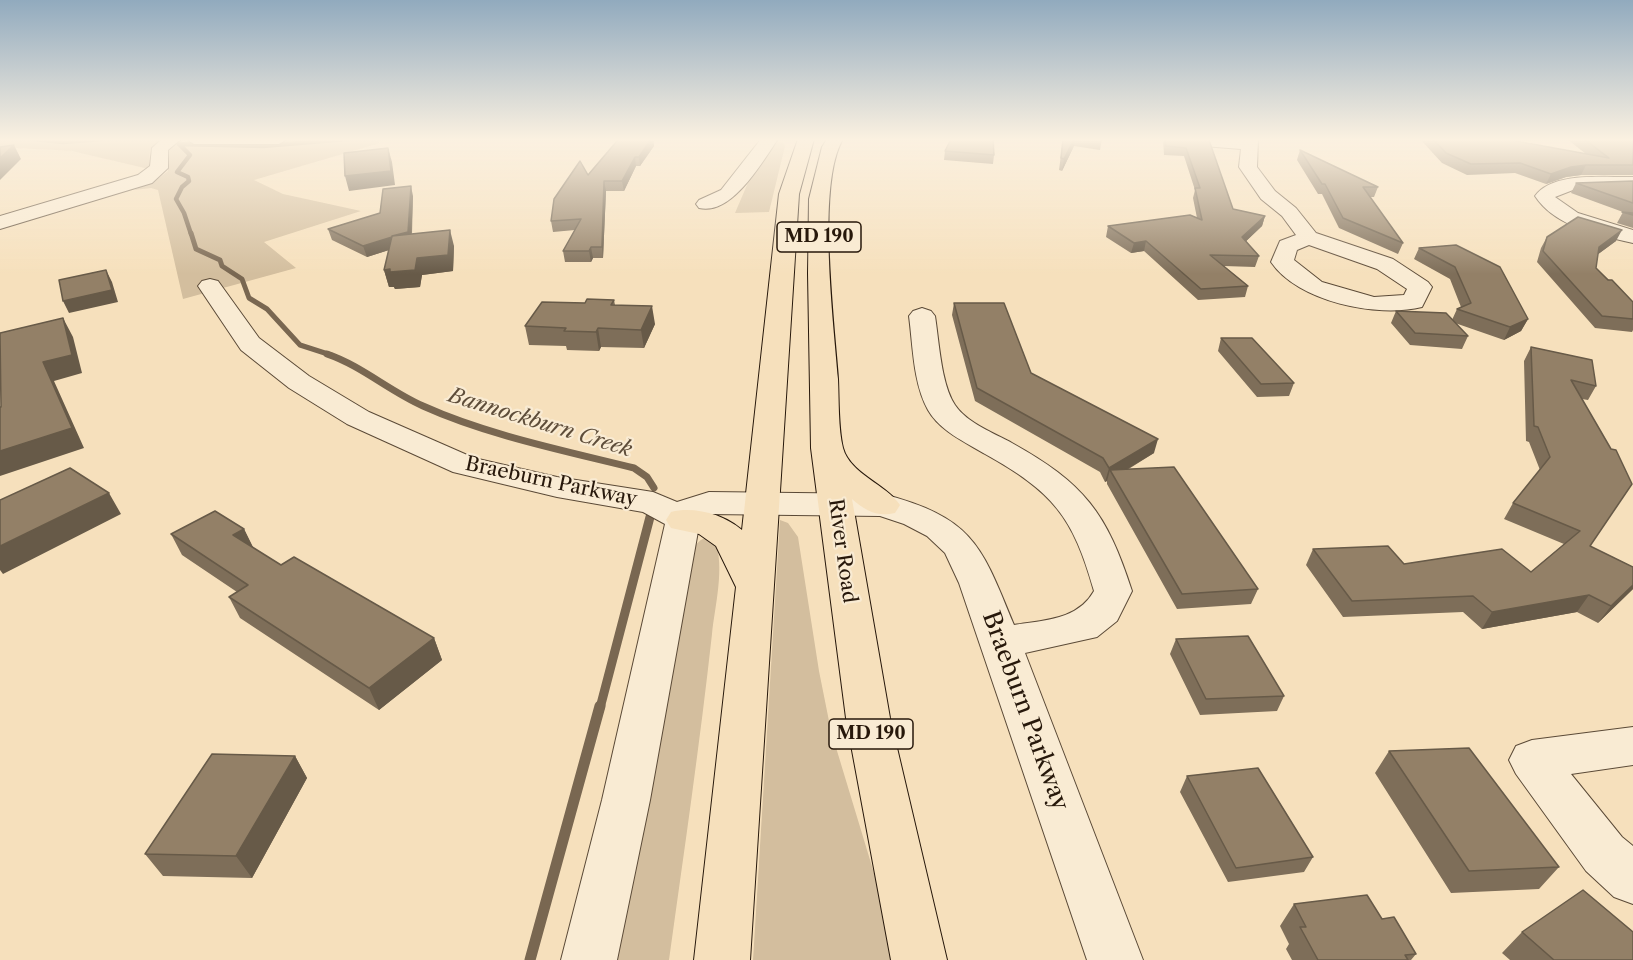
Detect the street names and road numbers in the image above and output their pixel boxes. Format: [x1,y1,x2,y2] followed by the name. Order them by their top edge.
[777,222,861,252] road number: MD 190
[463,452,639,512] street label: Braeburn Parkway
[823,497,861,605] street label: River Road
[976,608,1074,814] street label: Braeburn Parkway
[829,719,913,749] road number: MD 190

